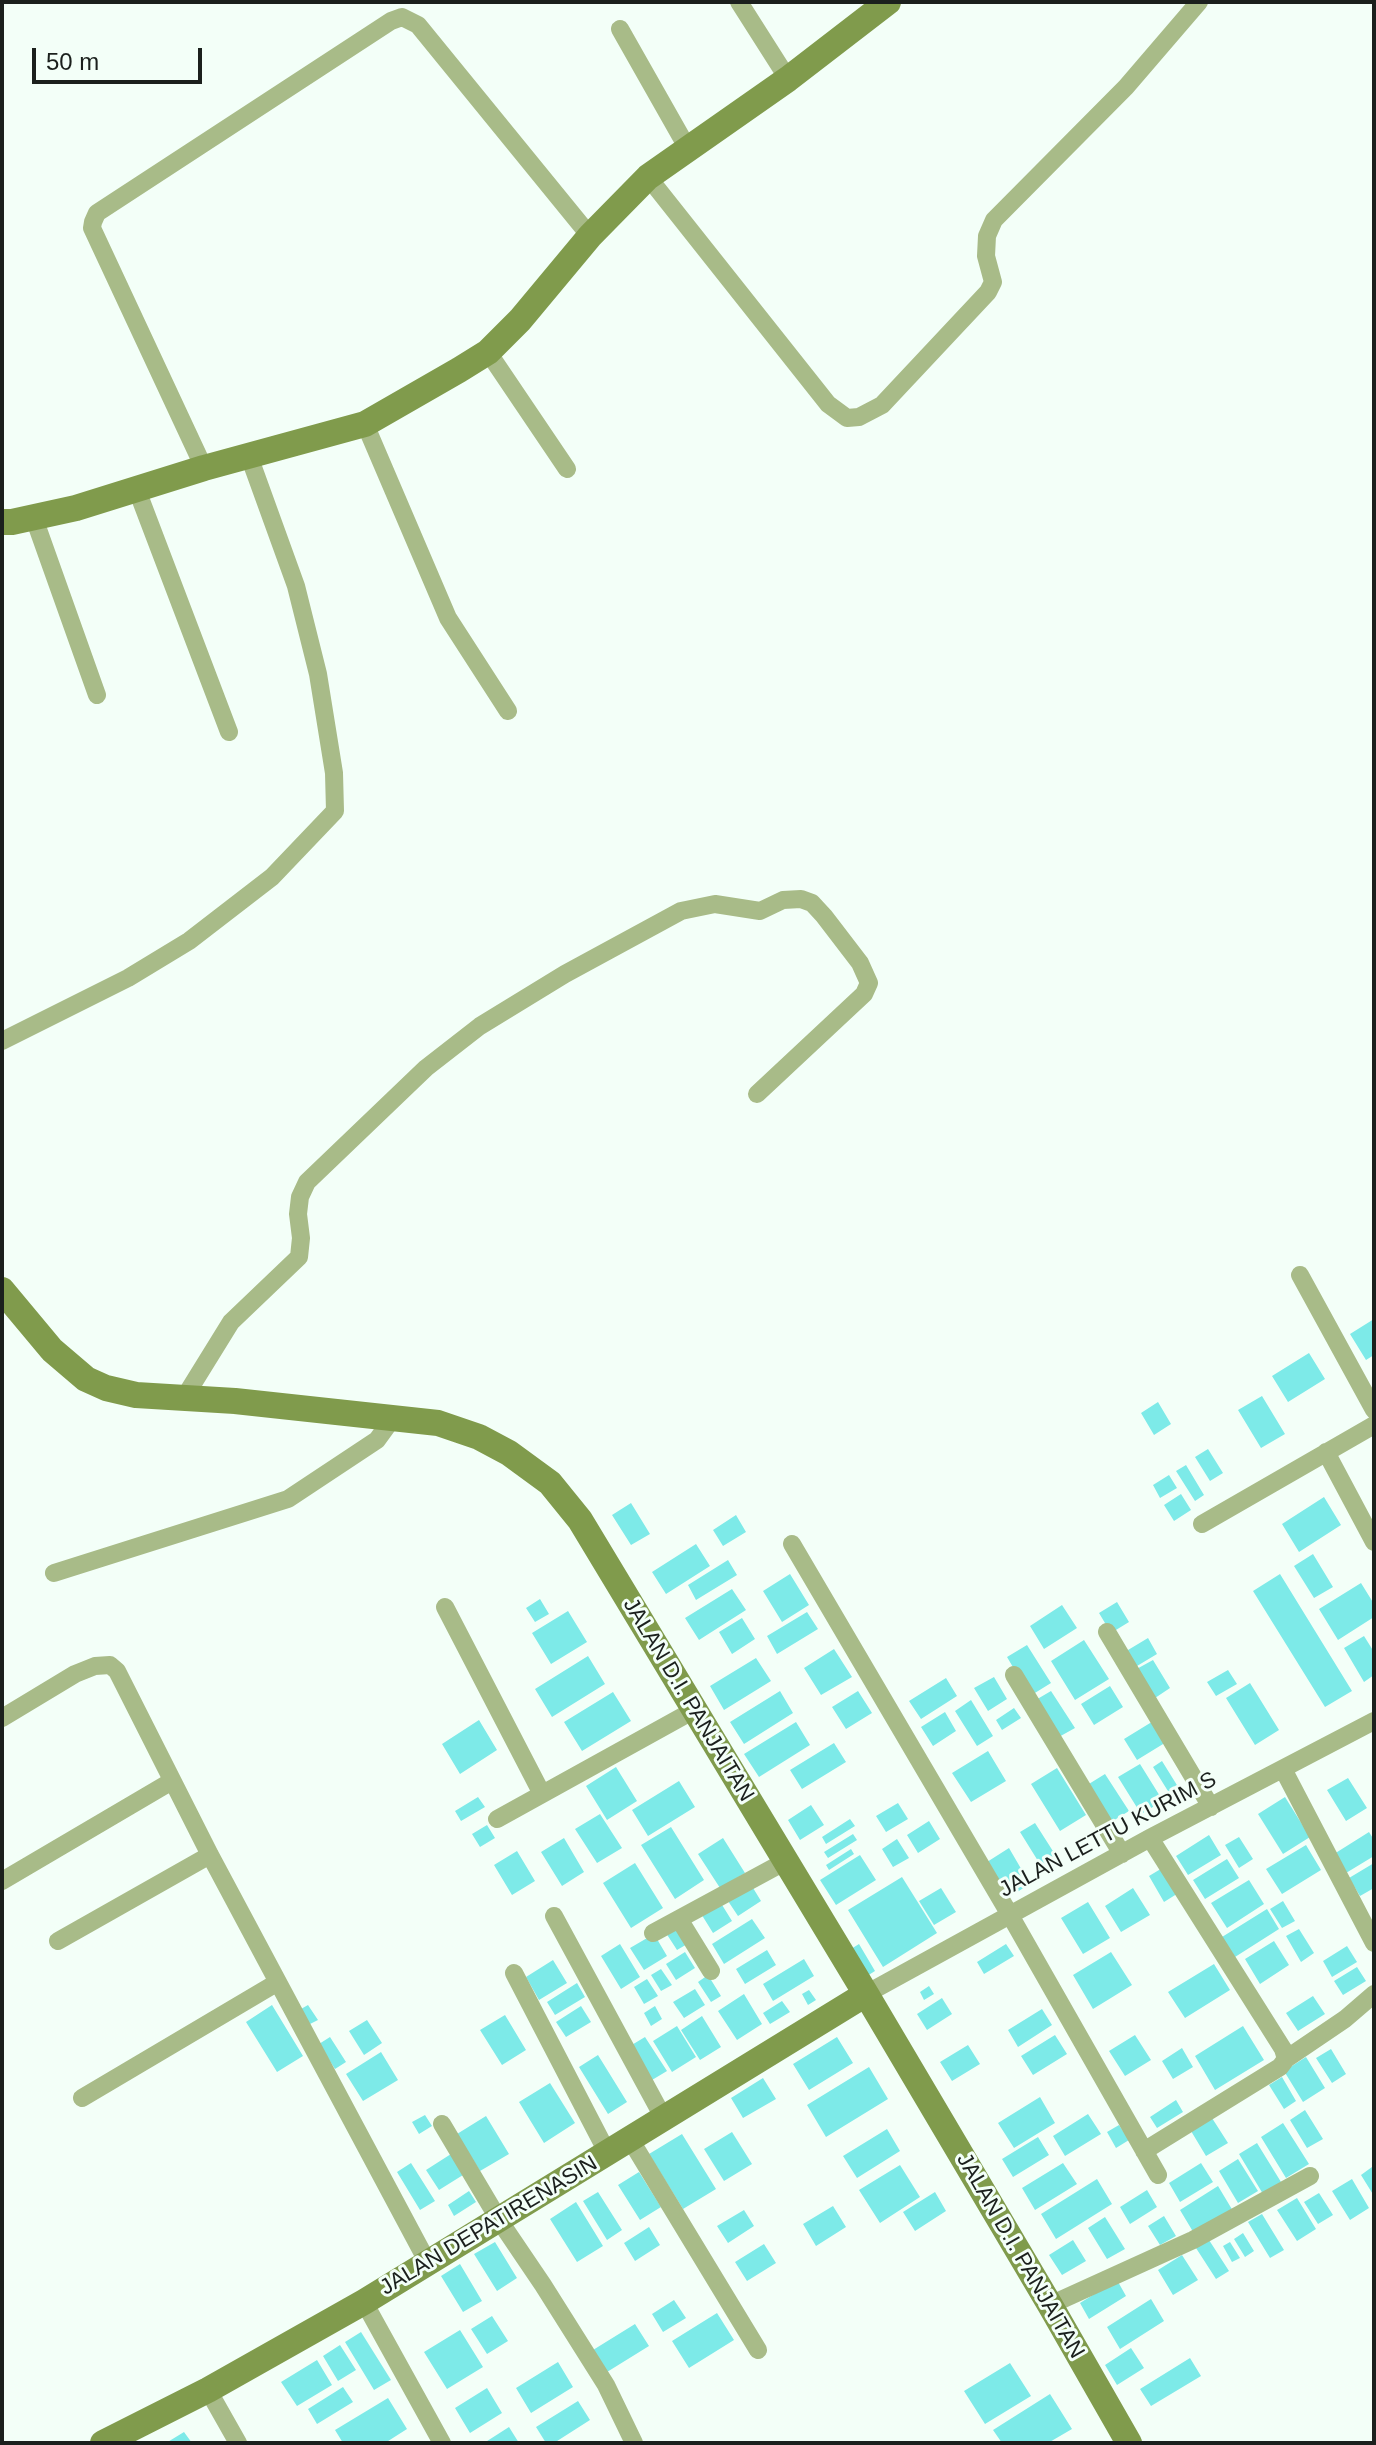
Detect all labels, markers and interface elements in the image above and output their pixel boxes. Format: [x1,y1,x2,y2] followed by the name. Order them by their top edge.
[36,32,206,82] scale bar
[46,48,99,75] text: 50 m
[617,1593,759,1807] street label: JALAN D.I. PANJAITAN
[995,1767,1221,1903] street label: JALAN LETTU KURIM S
[950,2149,1090,2363] street label: JALAN D.I. PANJAITAN
[376,2151,602,2301] street label: JALAN DEPATIRENASIN

